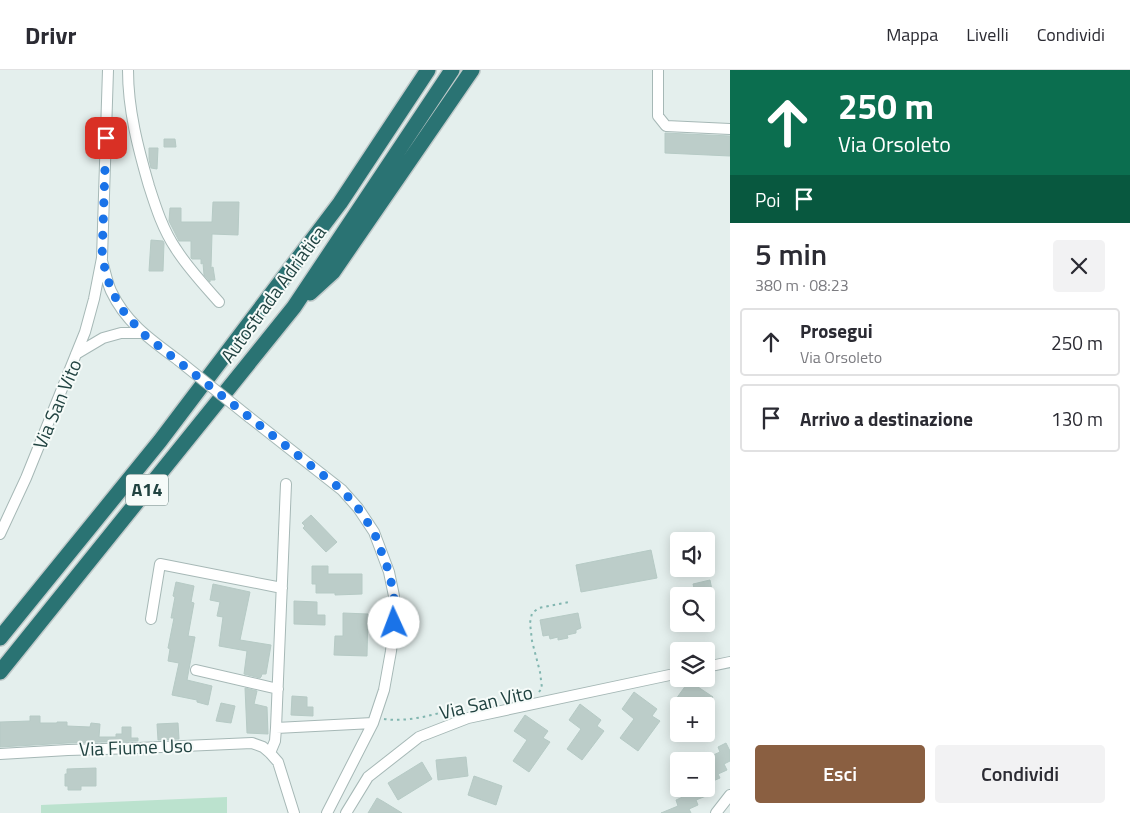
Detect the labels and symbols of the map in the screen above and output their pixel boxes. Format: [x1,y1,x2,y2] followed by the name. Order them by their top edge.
[85,117,127,159] pin
[213,219,333,368] street label: Autostrada Adriatica
[25,354,88,453] street label: Via San Vito
[126,474,168,506] road number: A14
[367,596,419,648] position arrow
[436,677,535,726] street label: Via San Vito
[79,730,193,763] street label: Via Fiume Uso

